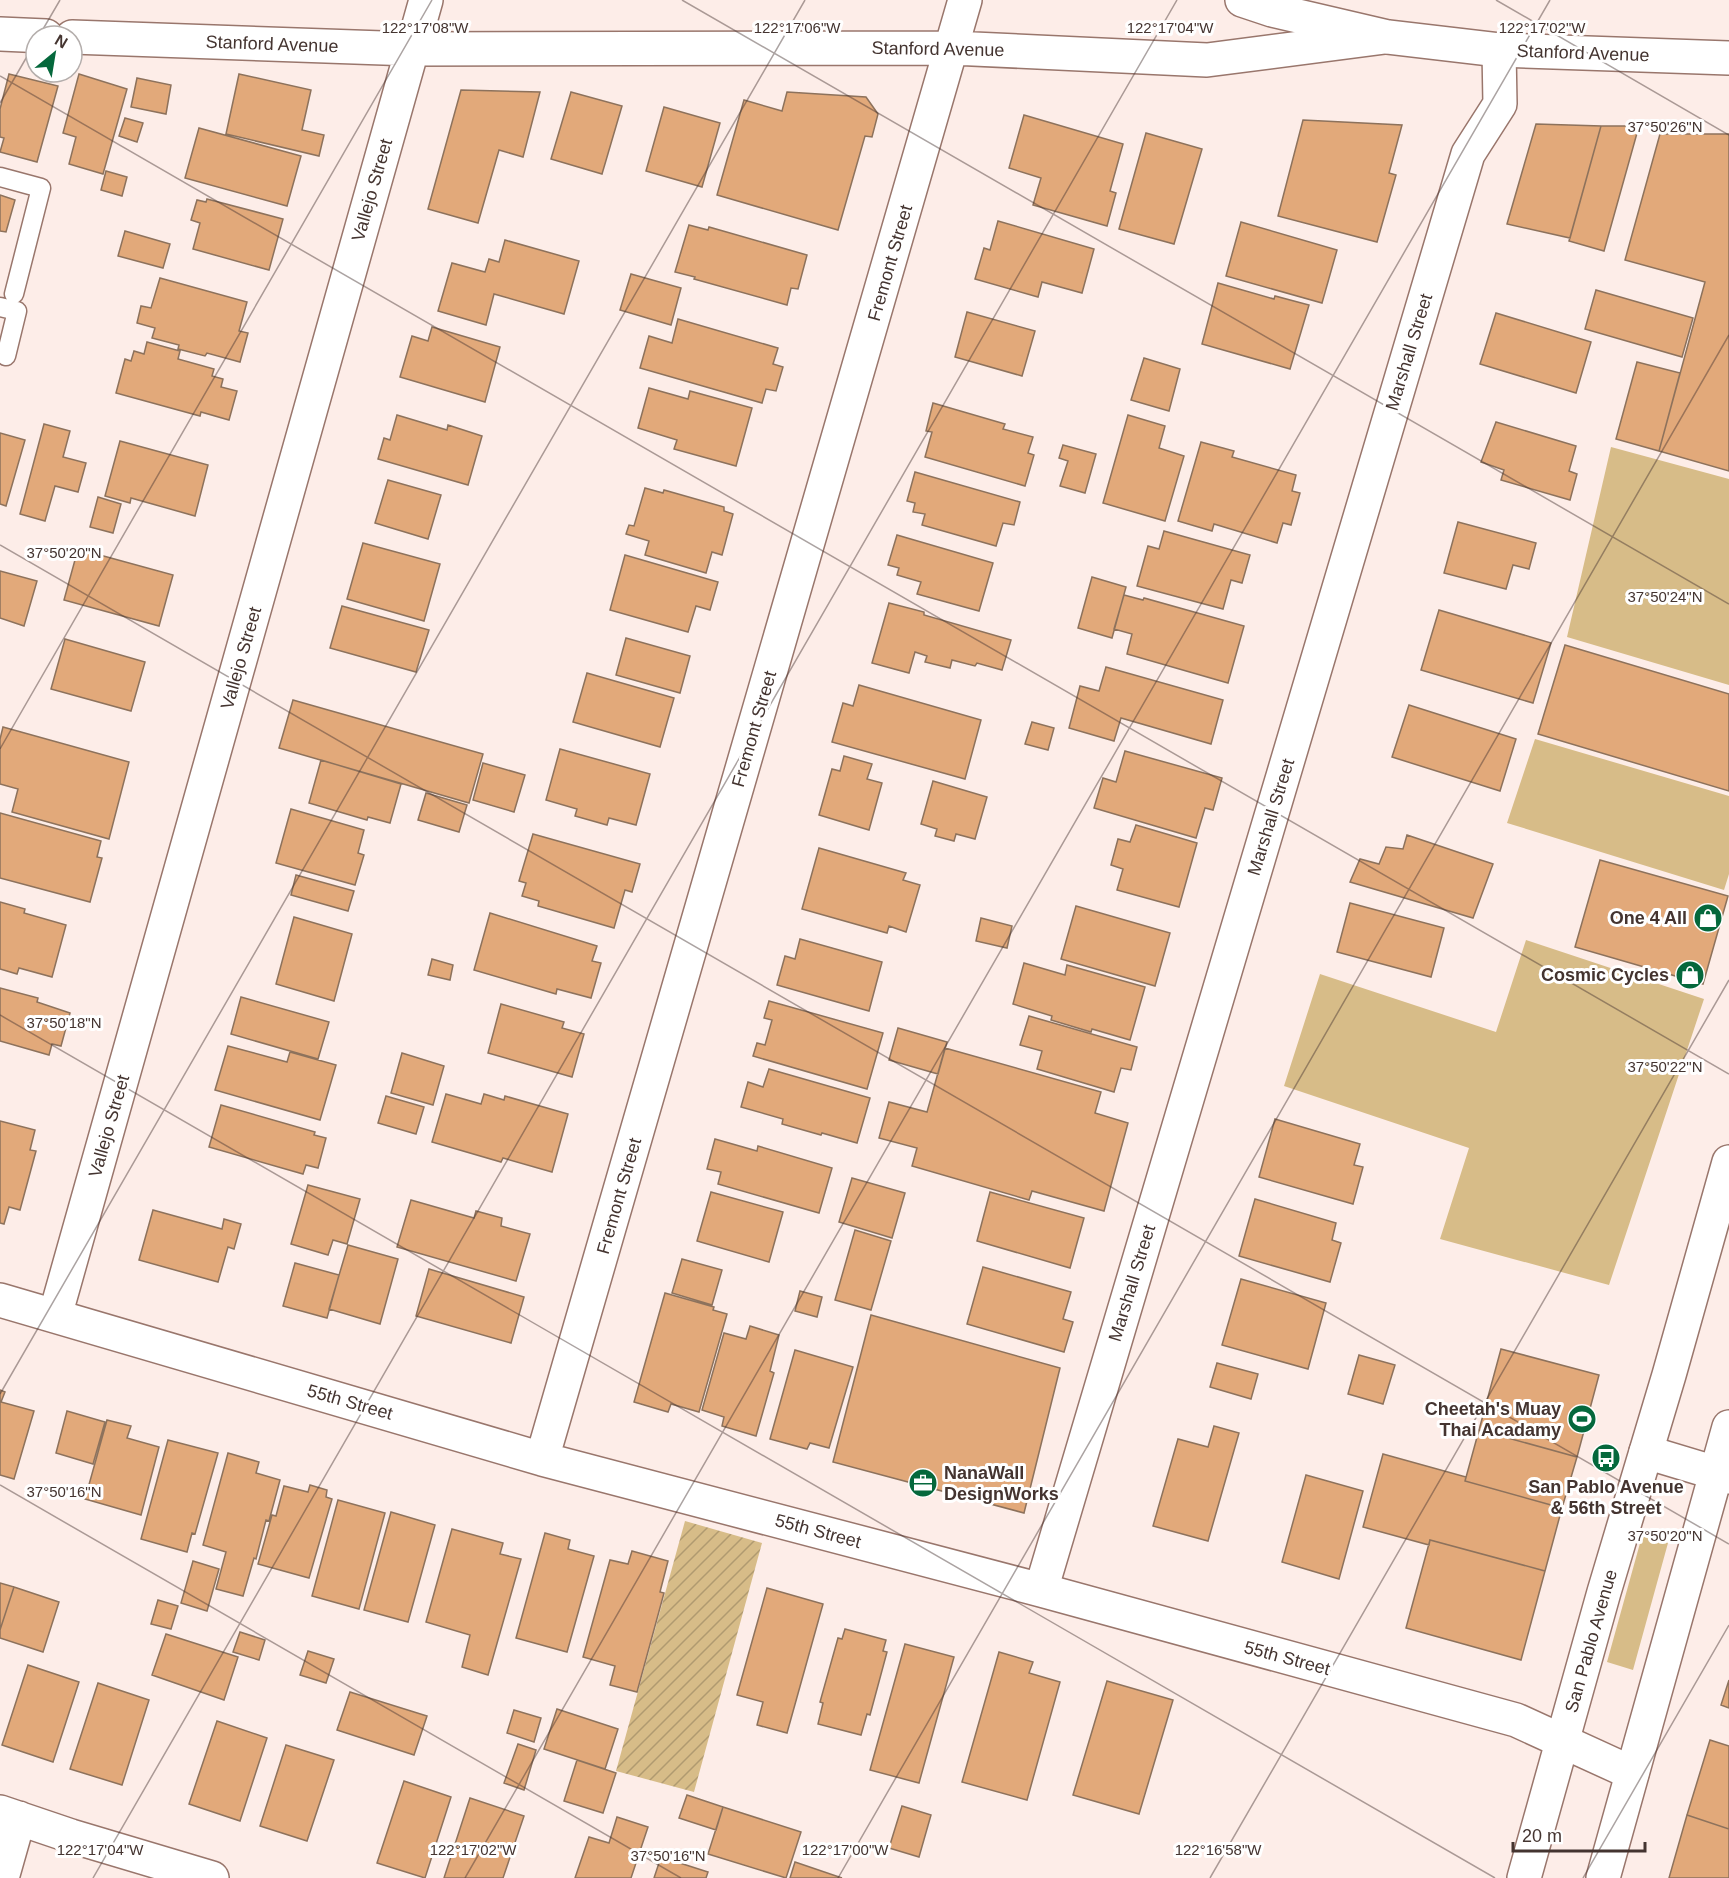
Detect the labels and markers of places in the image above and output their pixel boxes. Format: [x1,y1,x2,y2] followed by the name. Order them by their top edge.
[1692,902,1724,934] shop icon: One 4 All
[1610,908,1687,928] place label: One 4 All
[1674,959,1706,991] shop icon: Cosmic Cycles
[1541,965,1669,985] place label: Cosmic Cycles
[1425,1399,1561,1440] place label: Cheetah's Muay Thai Acadamy
[1566,1403,1598,1435] sports icon: Cheetah's Muay Thai Acadamy
[1590,1442,1622,1474] bus stop icon: San Pablo Avenue & 56th Street
[944,1463,1059,1504] place label: NanaWall DesignWorks
[907,1467,939,1499] office icon: NanaWall DesignWorks
[1528,1477,1684,1518] place label: San Pablo Avenue & 56th Street

